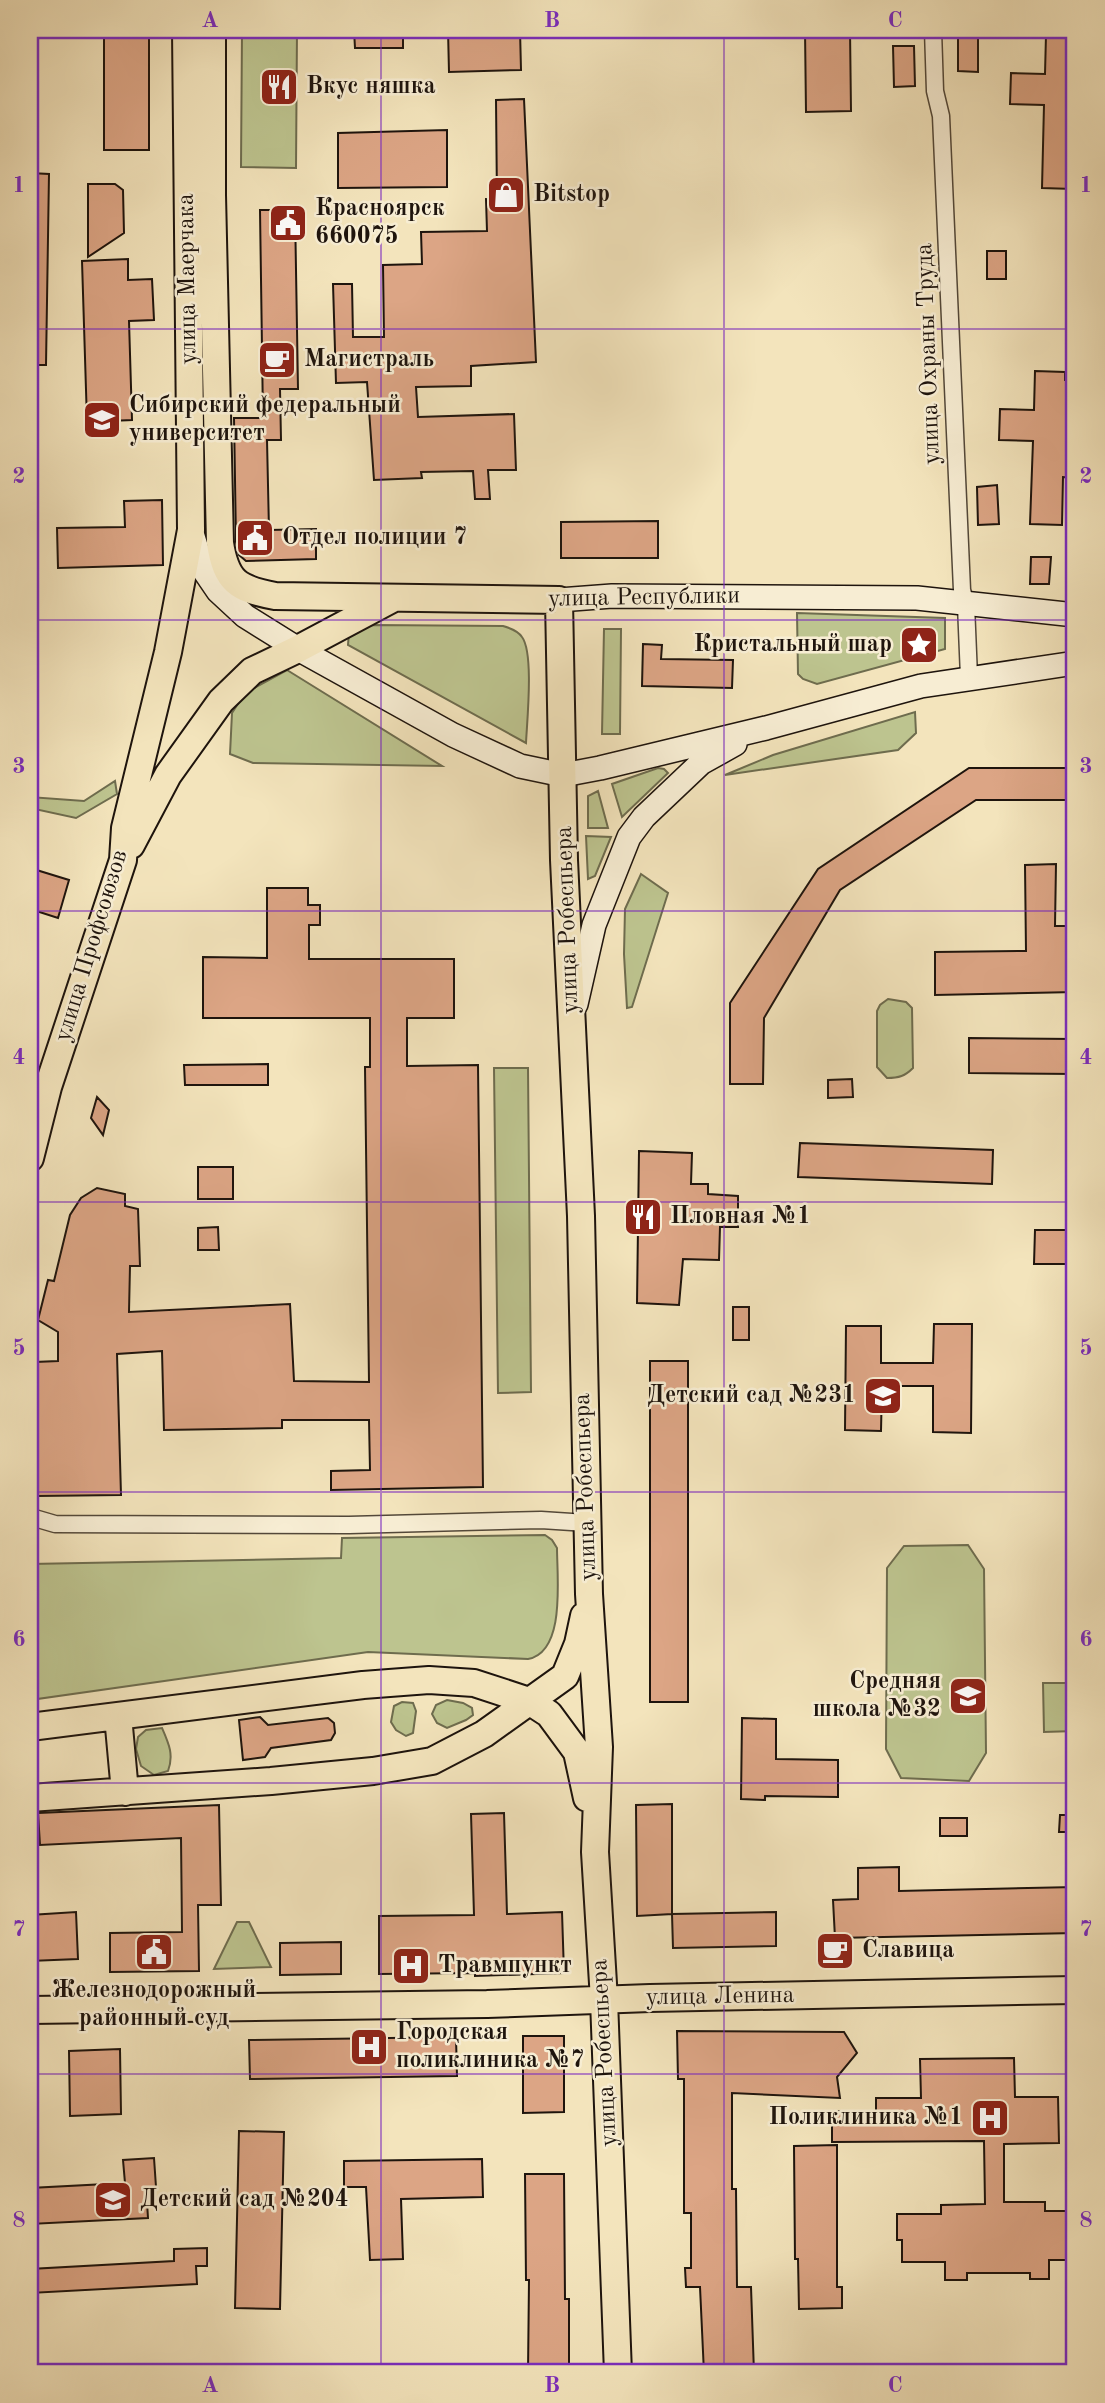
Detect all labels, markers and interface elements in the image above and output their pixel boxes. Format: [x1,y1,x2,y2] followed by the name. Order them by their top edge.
[201,9,219,32] text: A
[544,9,560,32] text: B
[887,9,903,32] text: C
[258,66,300,108] restaurant icon: Вкус няшка
[306,75,436,99] place label: Вкус няшка
[12,174,26,197] text: 1
[485,174,527,216] shop icon: Bitstop
[1079,174,1093,197] text: 1
[533,183,610,207] place label: Bitstop
[175,193,201,365] street label: улица Маерчака
[315,197,445,249] place label: Красноярск 660075
[267,202,309,244] public building icon: Красноярск 660075
[913,243,945,465] street label: улица Охраны Труда
[256,339,298,381] cafe icon: Магистраль
[304,348,434,372] place label: Магистраль
[129,394,401,446] place label: Сибирский федеральный университет
[81,399,123,441] school or university icon: Сибирский федеральный университет
[12,465,26,488] text: 2
[1079,465,1093,488] text: 2
[234,517,276,559] public building icon: Отдел полиции 7
[282,526,467,550] place label: Отдел полиции 7
[548,584,740,612] street label: улица Республики
[898,624,940,666] place icon: Кристальный шар
[693,633,892,657] place label: Кристальный шар
[12,755,26,778] text: 3
[1079,755,1093,778] text: 3
[553,825,583,1014] street label: улица Робеспьера
[51,847,133,1045] street label: улица Профсоюзов
[12,1046,26,1069] text: 4
[1079,1046,1093,1069] text: 4
[622,1196,664,1238] restaurant icon: Пловная №1
[670,1205,811,1229] place label: Пловная №1
[12,1337,26,1360] text: 5
[1079,1337,1093,1360] text: 5
[862,1375,904,1417] school or university icon: Детский сад №231
[647,1384,856,1408] place label: Детский сад №231
[571,1392,601,1581] street label: улица Робеспьера
[12,1628,26,1651] text: 6
[1079,1628,1093,1651] text: 6
[813,1670,941,1722] place label: Средняя школа №32
[947,1675,989,1717] school or university icon: Средняя школа №32
[12,1918,26,1941] text: 7
[1079,1918,1093,1941] text: 7
[814,1930,856,1972] cafe icon: Славица
[133,1931,175,1973] public building icon: Железнодорожный районный суд
[862,1939,955,1963] place label: Славица
[390,1945,432,1987] hospital icon: Травмпункт
[438,1954,572,1978] place label: Травмпункт
[588,1958,622,2148] street label: улица Робеспьера
[52,1979,256,2031] place label: Железнодорожный районный суд
[645,1984,795,2010] street label: улица Ленина
[396,2021,585,2073] place label: Городская поликлиника №7
[348,2026,390,2068] hospital icon: Городская поликлиника №7
[969,2097,1011,2139] hospital icon: Поликлиника №1
[769,2106,963,2130] place label: Поликлиника №1
[92,2179,134,2221] school or university icon: Детский сад №204
[140,2188,349,2212] place label: Детский сад №204
[12,2209,26,2232] text: 8
[1079,2209,1093,2232] text: 8
[201,2374,219,2397] text: A
[544,2374,560,2397] text: B
[887,2374,903,2397] text: C

